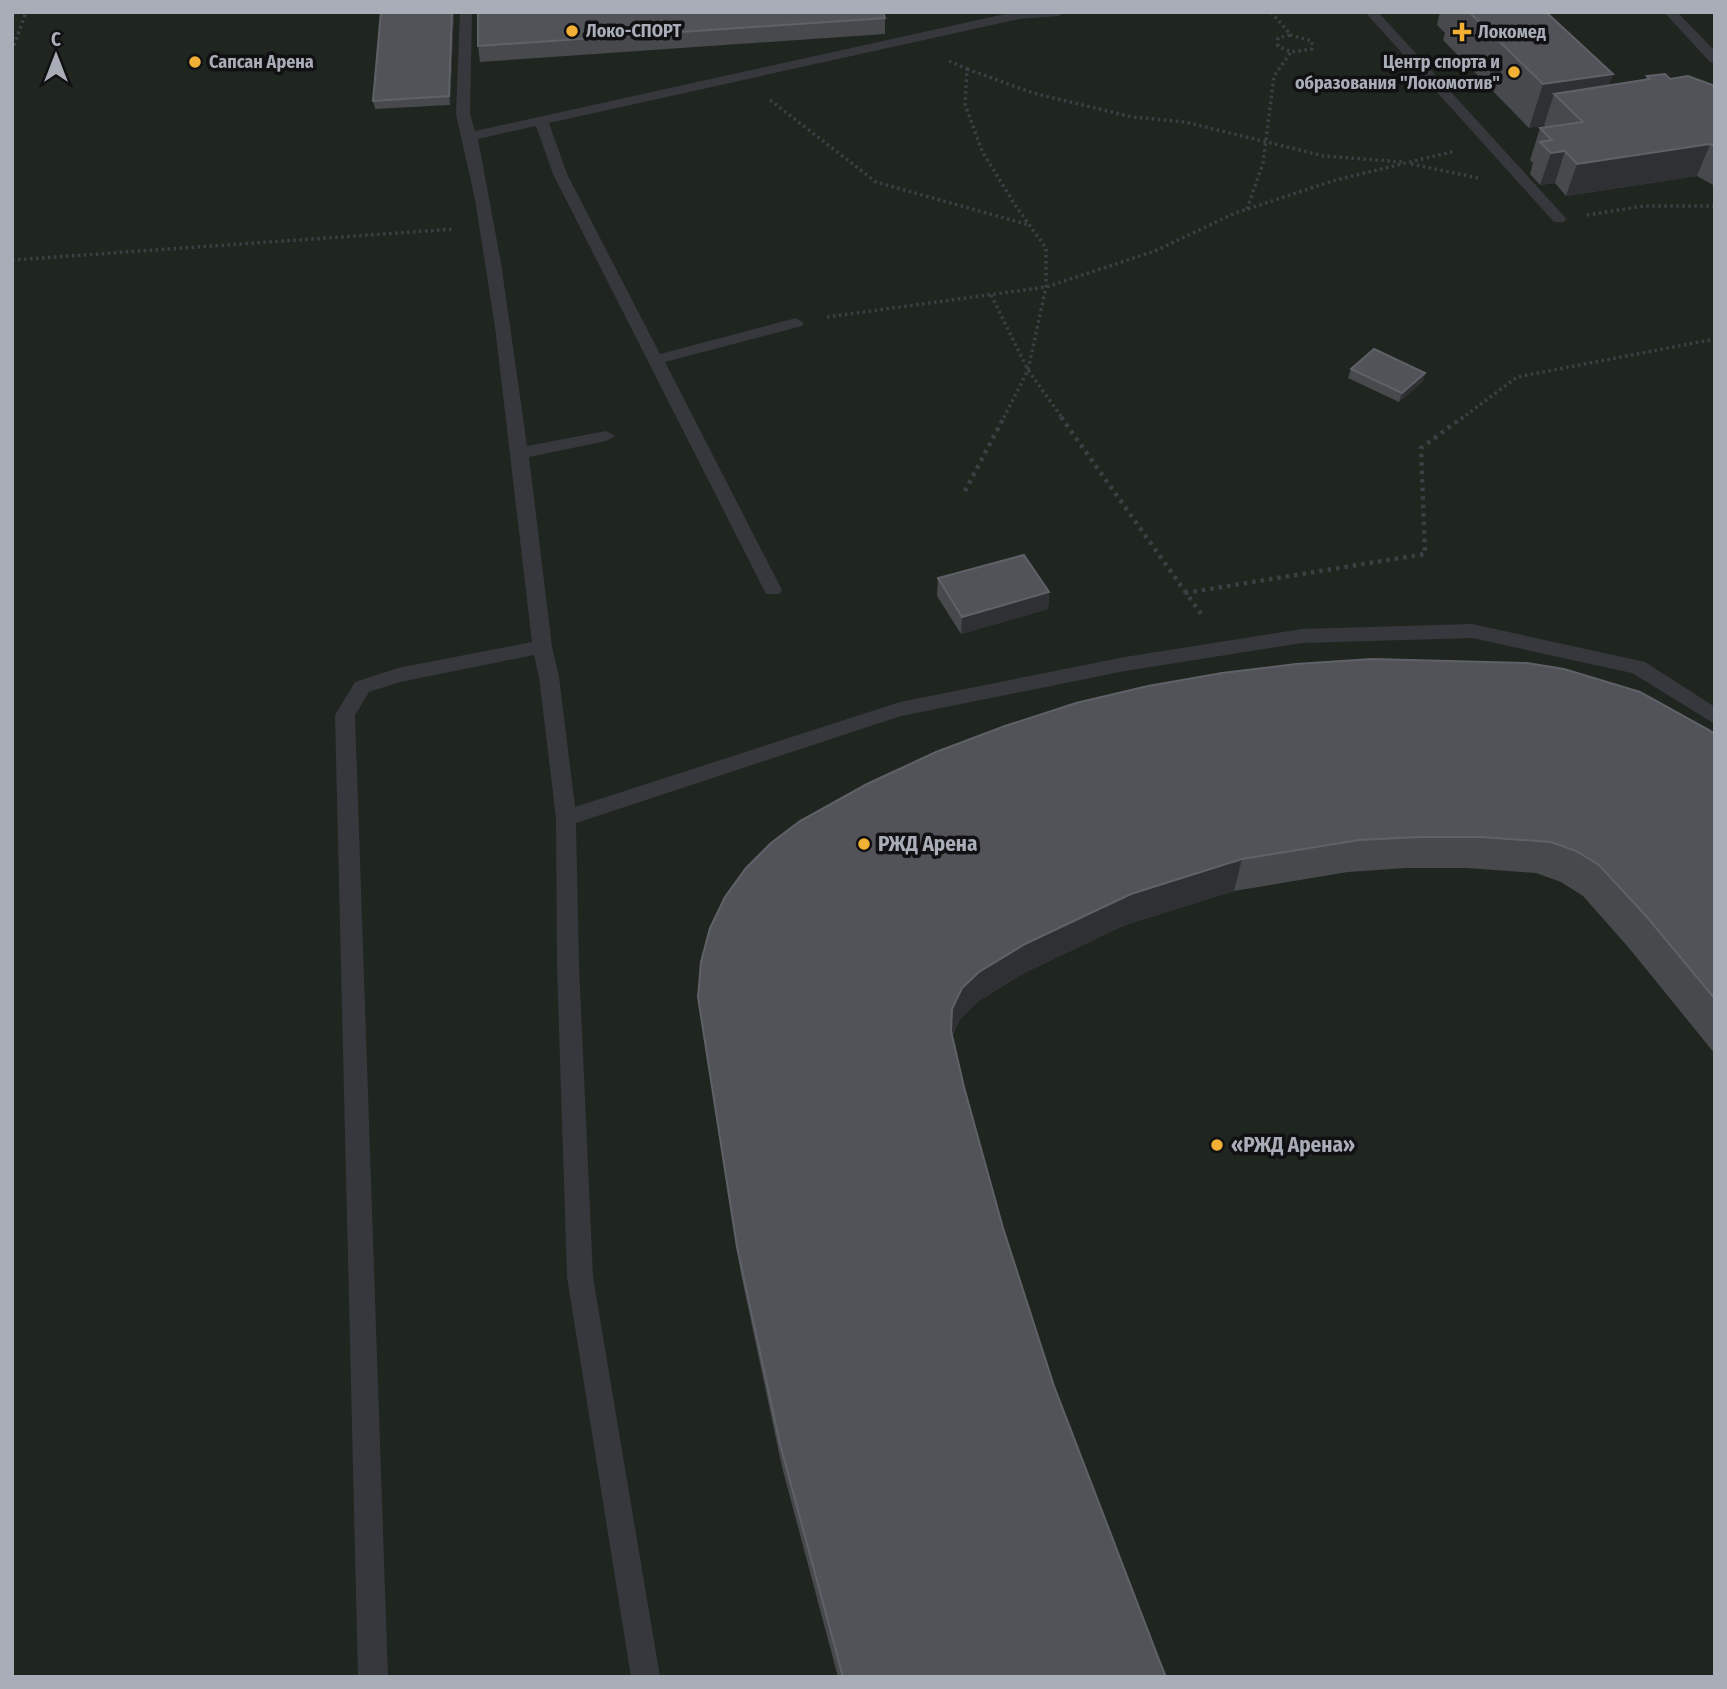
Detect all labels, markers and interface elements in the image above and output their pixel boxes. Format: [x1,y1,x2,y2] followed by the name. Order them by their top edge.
[586,20,681,42] place label: Локо-СПОРТ
[21,21,91,91] north arrow
[1478,21,1546,43] place label: Локомед
[1452,22,1472,42] marker: Локомед
[564,23,580,39] marker: Локо-СПОРТ
[51,28,61,51] text: С
[209,51,314,73] place label: Сапсан Арена
[1295,51,1500,94] place label: Центр спорта и образования "Локомотив"
[187,54,203,70] marker: Сапсан Арена
[1506,64,1522,80] marker: Центр спорта и образования "Локомотив"
[878,831,977,857] place label: РЖД Арена
[856,836,872,852] marker: РЖД Арена
[1231,1132,1355,1158] place label: «РЖД Арена»
[1209,1137,1225,1153] marker: «РЖД Арена»

